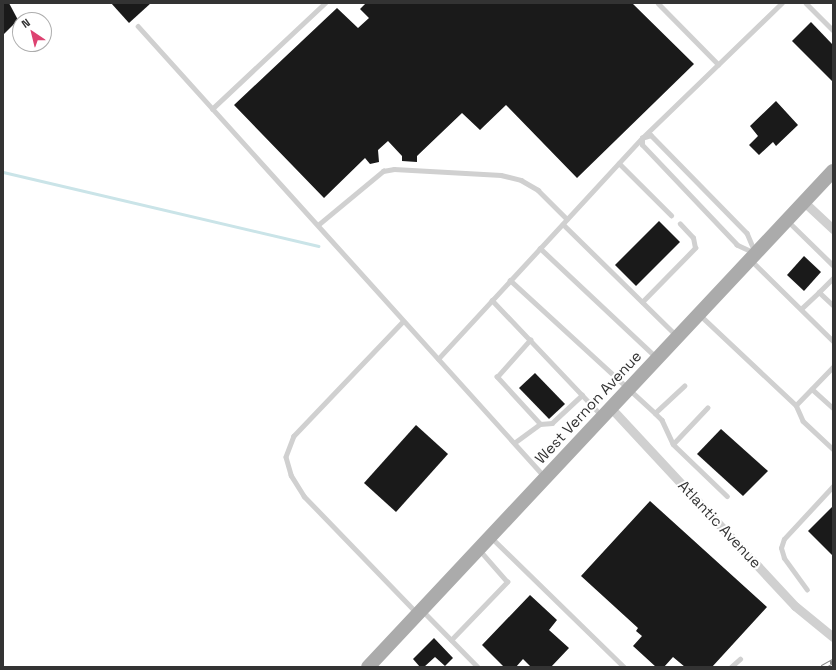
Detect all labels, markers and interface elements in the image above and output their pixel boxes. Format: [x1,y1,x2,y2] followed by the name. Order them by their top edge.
[12,12,52,52] north arrow
[19,15,33,31] text: N
[531,347,645,467] street label: West Vernon Avenue
[675,476,765,572] street label: Atlantic Avenue

